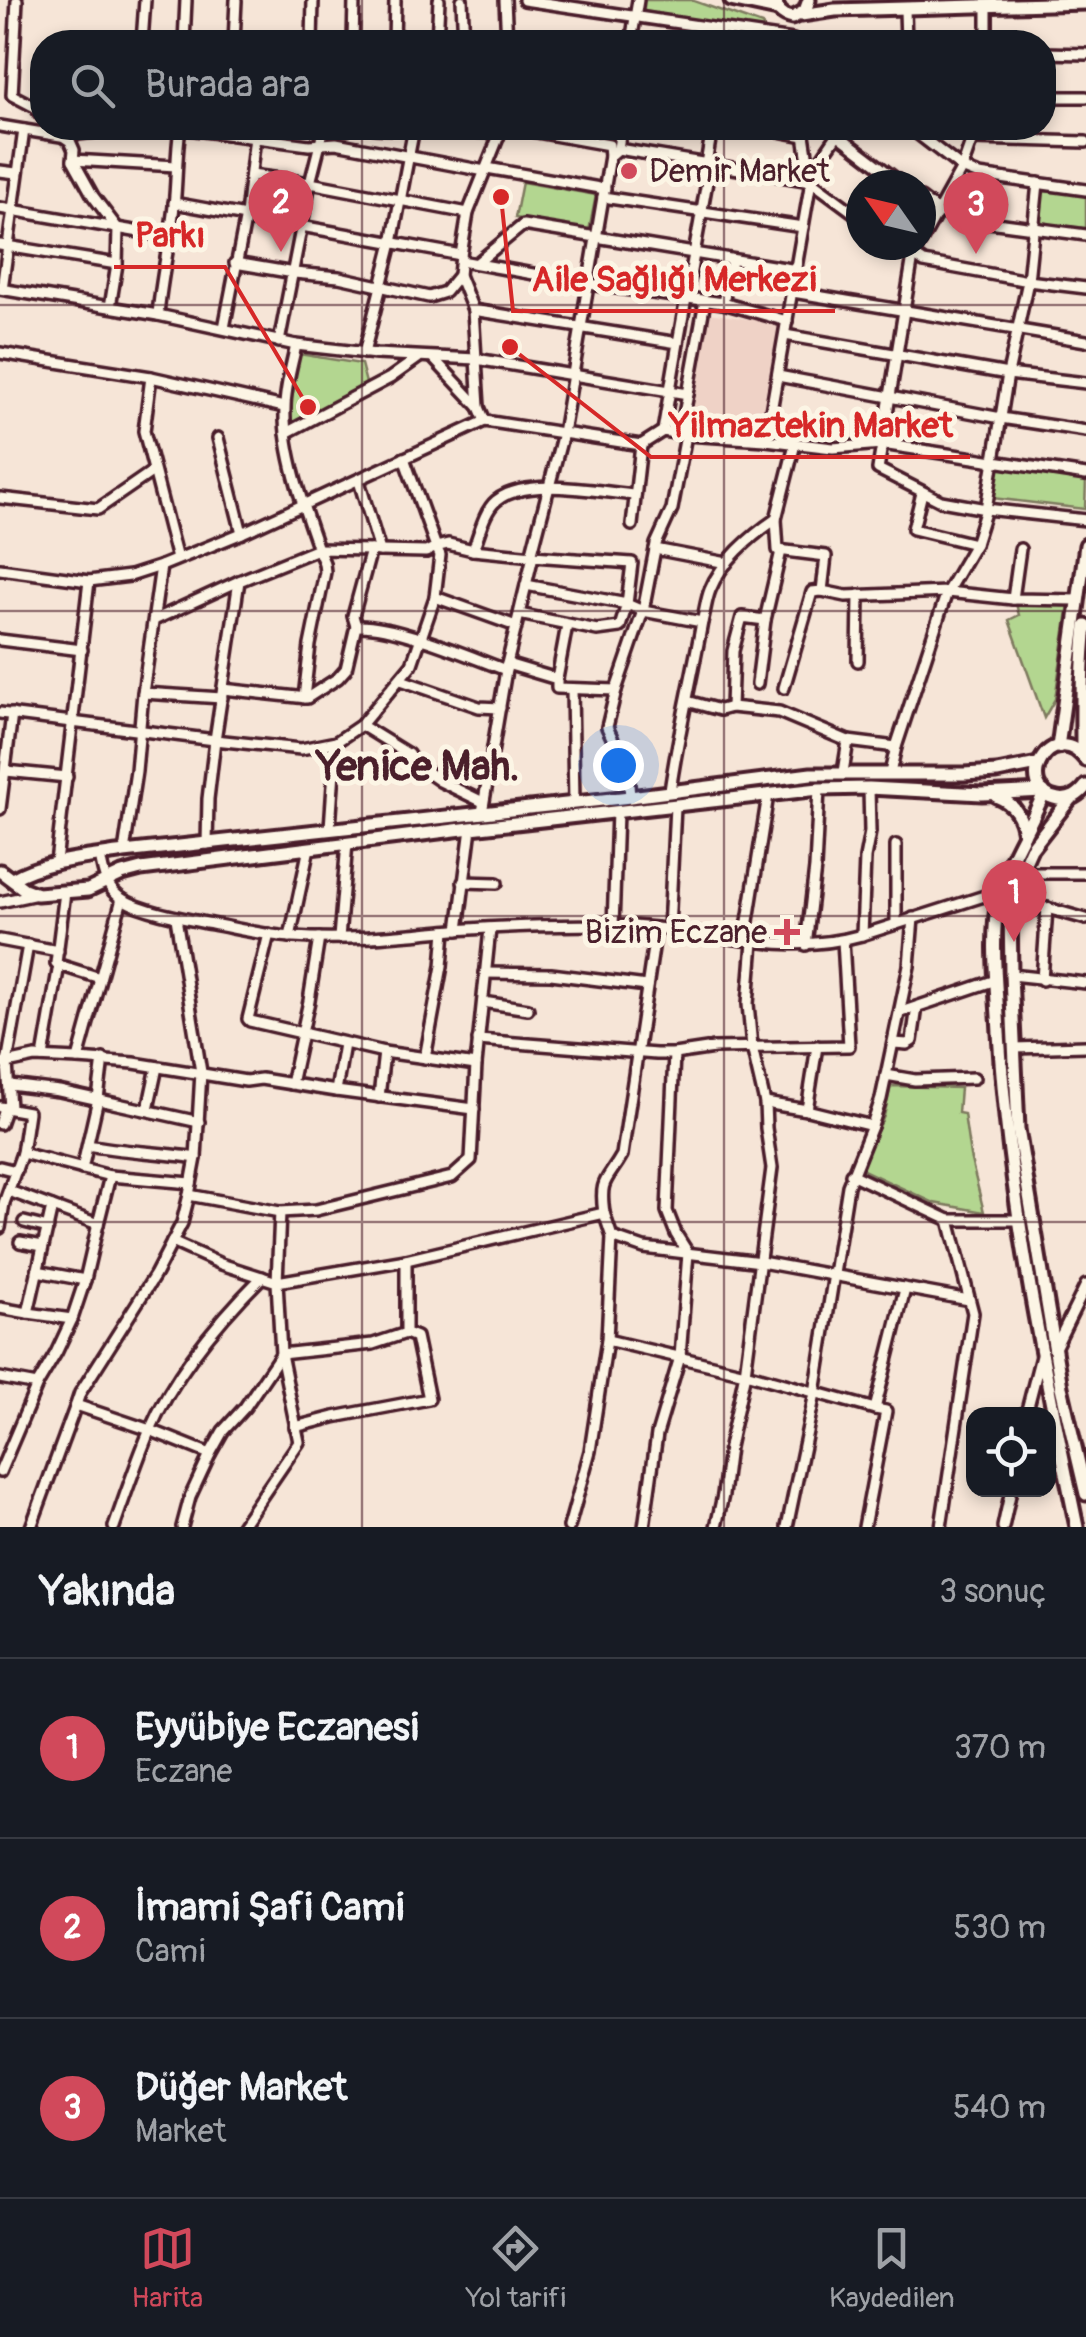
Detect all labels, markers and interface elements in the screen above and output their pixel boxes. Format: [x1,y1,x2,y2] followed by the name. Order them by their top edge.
[30,30,1056,140] search box
[65,58,120,113] icon: search
[145,61,310,109] text: Burada ara
[649,152,830,192] place label: Demir Market
[618,160,640,182] marker: Demir Market
[248,170,314,252] pin: 2
[846,170,936,260] north arrow
[944,172,1008,254] pin: 3
[114,202,225,267] callout: Parkı
[135,214,205,258] text: Parkı
[513,246,835,311] callout: Aile Sağlığı Merkezi
[531,258,817,302] text: Aile Sağlığı Merkezi
[651,392,970,457] callout: Yilmaztekin Market
[667,404,954,448] text: Yilmaztekin Market
[593,740,644,791] your location
[315,741,519,793] district label: Yenice Mah.
[982,860,1046,942] pin: 1
[585,913,767,953] place label: Bizim Eczane
[776,921,798,943] marker: Bizim Eczane
[966,1407,1056,1497] map controls
[966,1407,1056,1497] button: locate
[40,1566,175,1618] text: Yakında
[939,1572,1046,1612] text: 3 sonuç
[135,1704,418,1752] text: Eyyübiye Eczanesi
[66,1728,79,1768] text: 1
[954,1728,1046,1768] text: 370 m
[135,1752,232,1792] text: Eczane
[135,1884,404,1932] text: İmami Şafi Cami
[64,1908,81,1948] text: 2
[954,1908,1046,1948] text: 530 m
[135,1932,205,1972] text: Cami
[135,2064,347,2112] text: Düğer Market
[64,2088,81,2128] text: 3
[953,2088,1046,2128] text: 540 m
[135,2112,226,2152] text: Market
[131,2221,203,2316] tab: Harita
[466,2221,566,2316] tab: Yol tarifi
[829,2221,954,2316] tab: Kaydedilen

